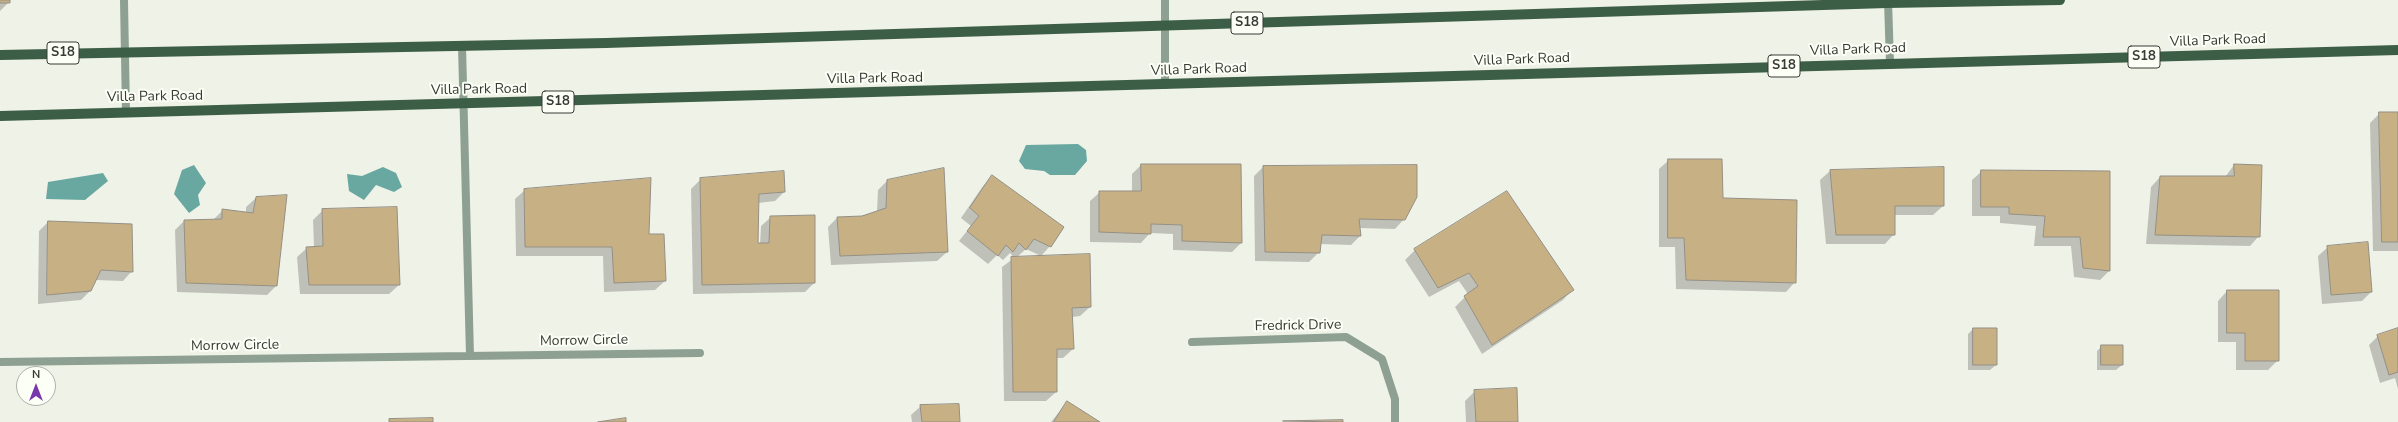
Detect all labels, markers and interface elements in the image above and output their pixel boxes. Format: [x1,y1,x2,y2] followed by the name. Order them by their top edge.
[1231,12,1263,34] road number: S18
[2170,31,2266,51] street label: Villa Park Road
[1810,40,1906,60] street label: Villa Park Road
[47,42,79,64] road number: S18
[2128,46,2160,68] road number: S18
[1474,50,1570,70] street label: Villa Park Road
[1768,55,1800,77] road number: S18
[1151,60,1247,80] street label: Villa Park Road
[827,70,923,88] street label: Villa Park Road
[431,81,527,99] street label: Villa Park Road
[107,88,203,106] street label: Villa Park Road
[542,91,574,113] road number: S18
[1255,317,1341,335] street label: Fredrick Drive
[540,332,628,350] street label: Morrow Circle
[191,337,279,355] street label: Morrow Circle
[16,366,56,406] north arrow
[32,367,40,382] text: N

